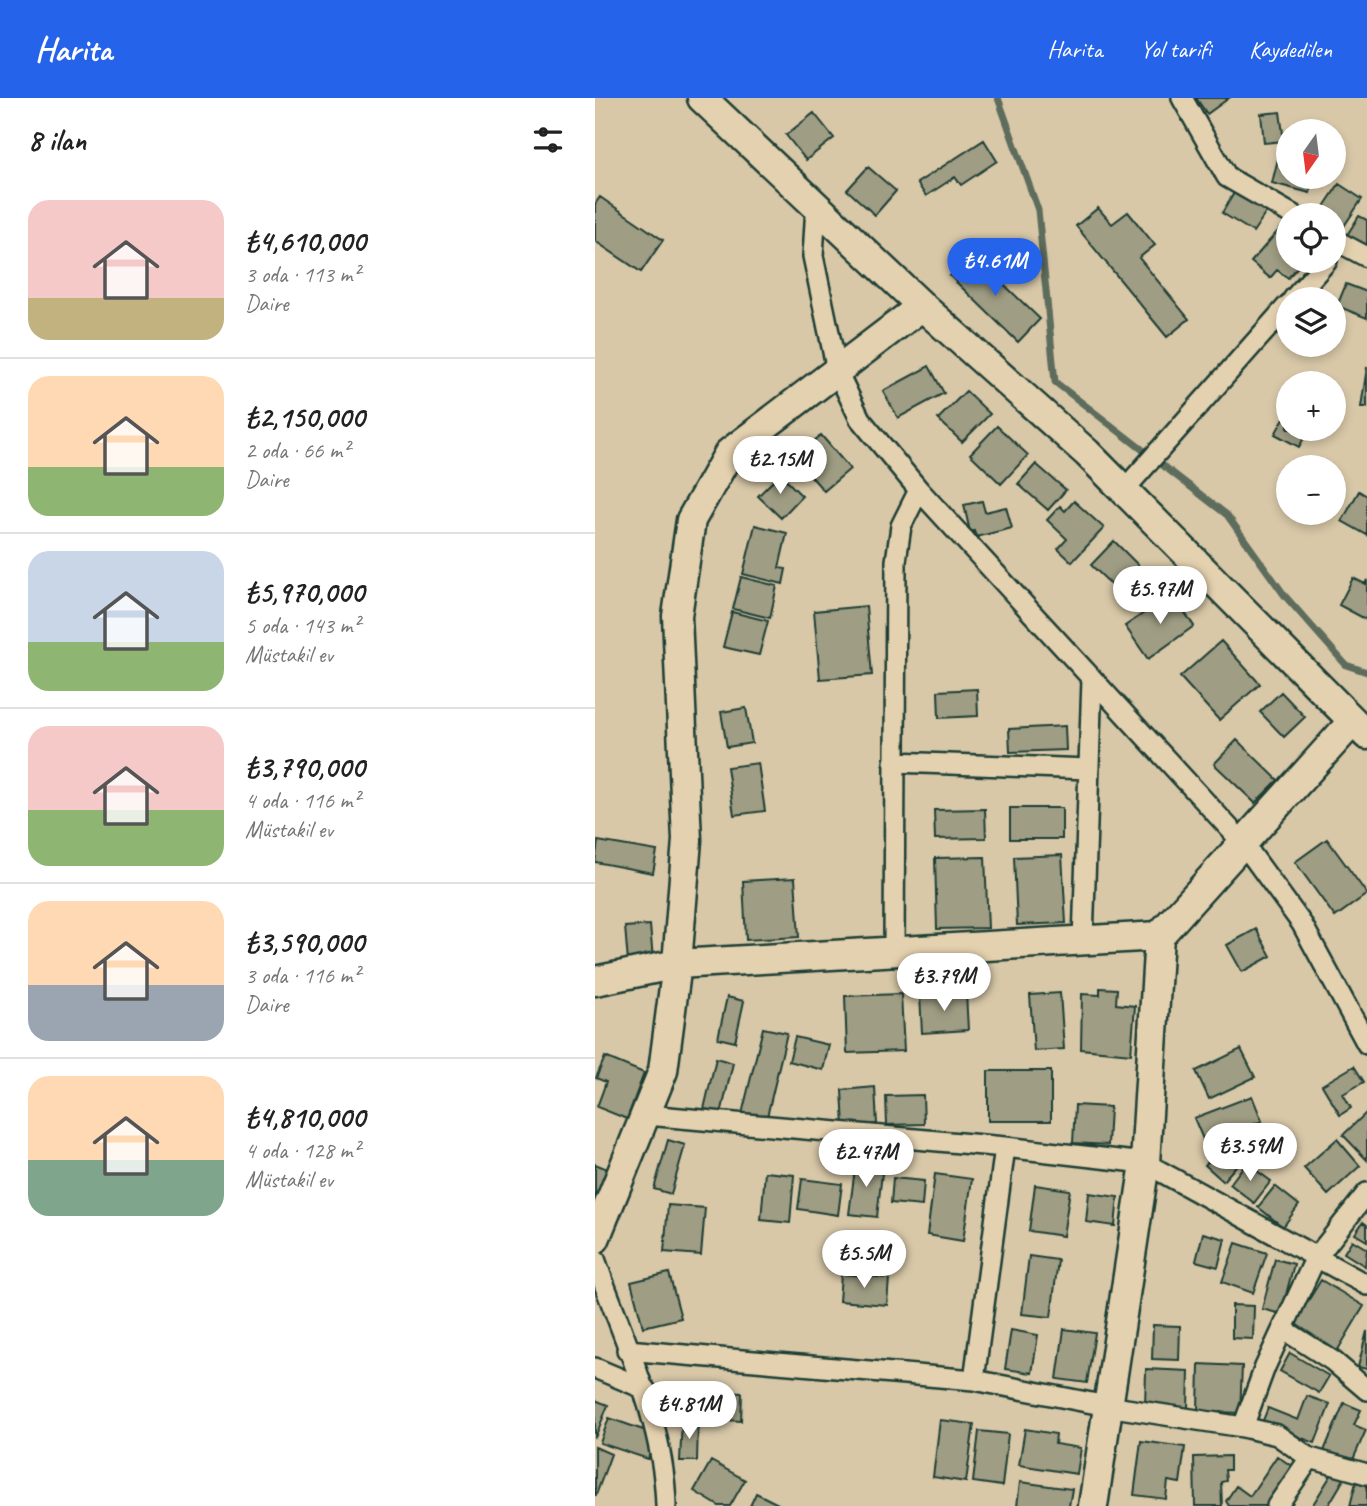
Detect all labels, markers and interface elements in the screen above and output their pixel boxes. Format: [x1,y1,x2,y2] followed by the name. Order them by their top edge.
[35,28,112,70] text: Harita
[1047,34,1102,64] text: Harita
[1140,34,1211,64] text: Yol tarifi
[1249,34,1332,64] text: Kaydedilen
[1276,119,1346,189] north arrow
[1276,119,1346,525] map controls
[28,121,86,159] text: 8 ilan
[529,121,567,159] icon: filters
[1276,203,1346,273] button: locate
[245,222,366,260] text: ₺4,610,000
[84,228,168,312] icon: home
[938,238,1052,298] pin: ₺4.61M
[963,246,1027,275] text: ₺4.61M
[245,260,360,289] text: 3 oda · 113 m²
[1276,287,1346,357] button: layers
[245,289,288,318] text: Daire
[1276,371,1346,441] button: +
[245,398,364,436] text: ₺2,150,000
[84,404,168,488] icon: home
[245,436,349,465] text: 2 oda · 66 m²
[723,436,837,496] pin: ₺2.15M
[749,444,811,473] text: ₺2.15M
[1276,455,1346,525] button: −
[245,465,288,494] text: Daire
[1103,566,1217,626] pin: ₺5.97M
[245,573,364,611] text: ₺5,970,000
[1129,574,1191,603] text: ₺5.97M
[84,579,168,663] icon: home
[245,611,360,640] text: 5 oda · 143 m²
[245,640,333,669] text: Müstakil ev
[245,748,364,786] text: ₺3,790,000
[84,754,168,838] icon: home
[245,786,360,815] text: 4 oda · 116 m²
[245,815,333,844] text: Müstakil ev
[245,923,364,961] text: ₺3,590,000
[84,929,168,1013] icon: home
[887,954,1001,1013] pin: ₺3.79M
[245,961,360,990] text: 3 oda · 116 m²
[913,961,975,990] text: ₺3.79M
[245,990,288,1019] text: Daire
[245,1098,365,1136] text: ₺4,810,000
[84,1104,168,1188] icon: home
[1193,1124,1307,1183] pin: ₺3.59M
[809,1130,923,1189] pin: ₺2.47M
[1219,1131,1281,1160] text: ₺3.59M
[245,1136,360,1165] text: 4 oda · 128 m²
[835,1137,897,1166] text: ₺2.47M
[245,1165,333,1194] text: Müstakil ev
[815,1230,913,1290] pin: ₺5.5M
[838,1238,890,1267] text: ₺5.5M
[632,1382,746,1441] pin: ₺4.81M
[658,1389,720,1418] text: ₺4.81M

